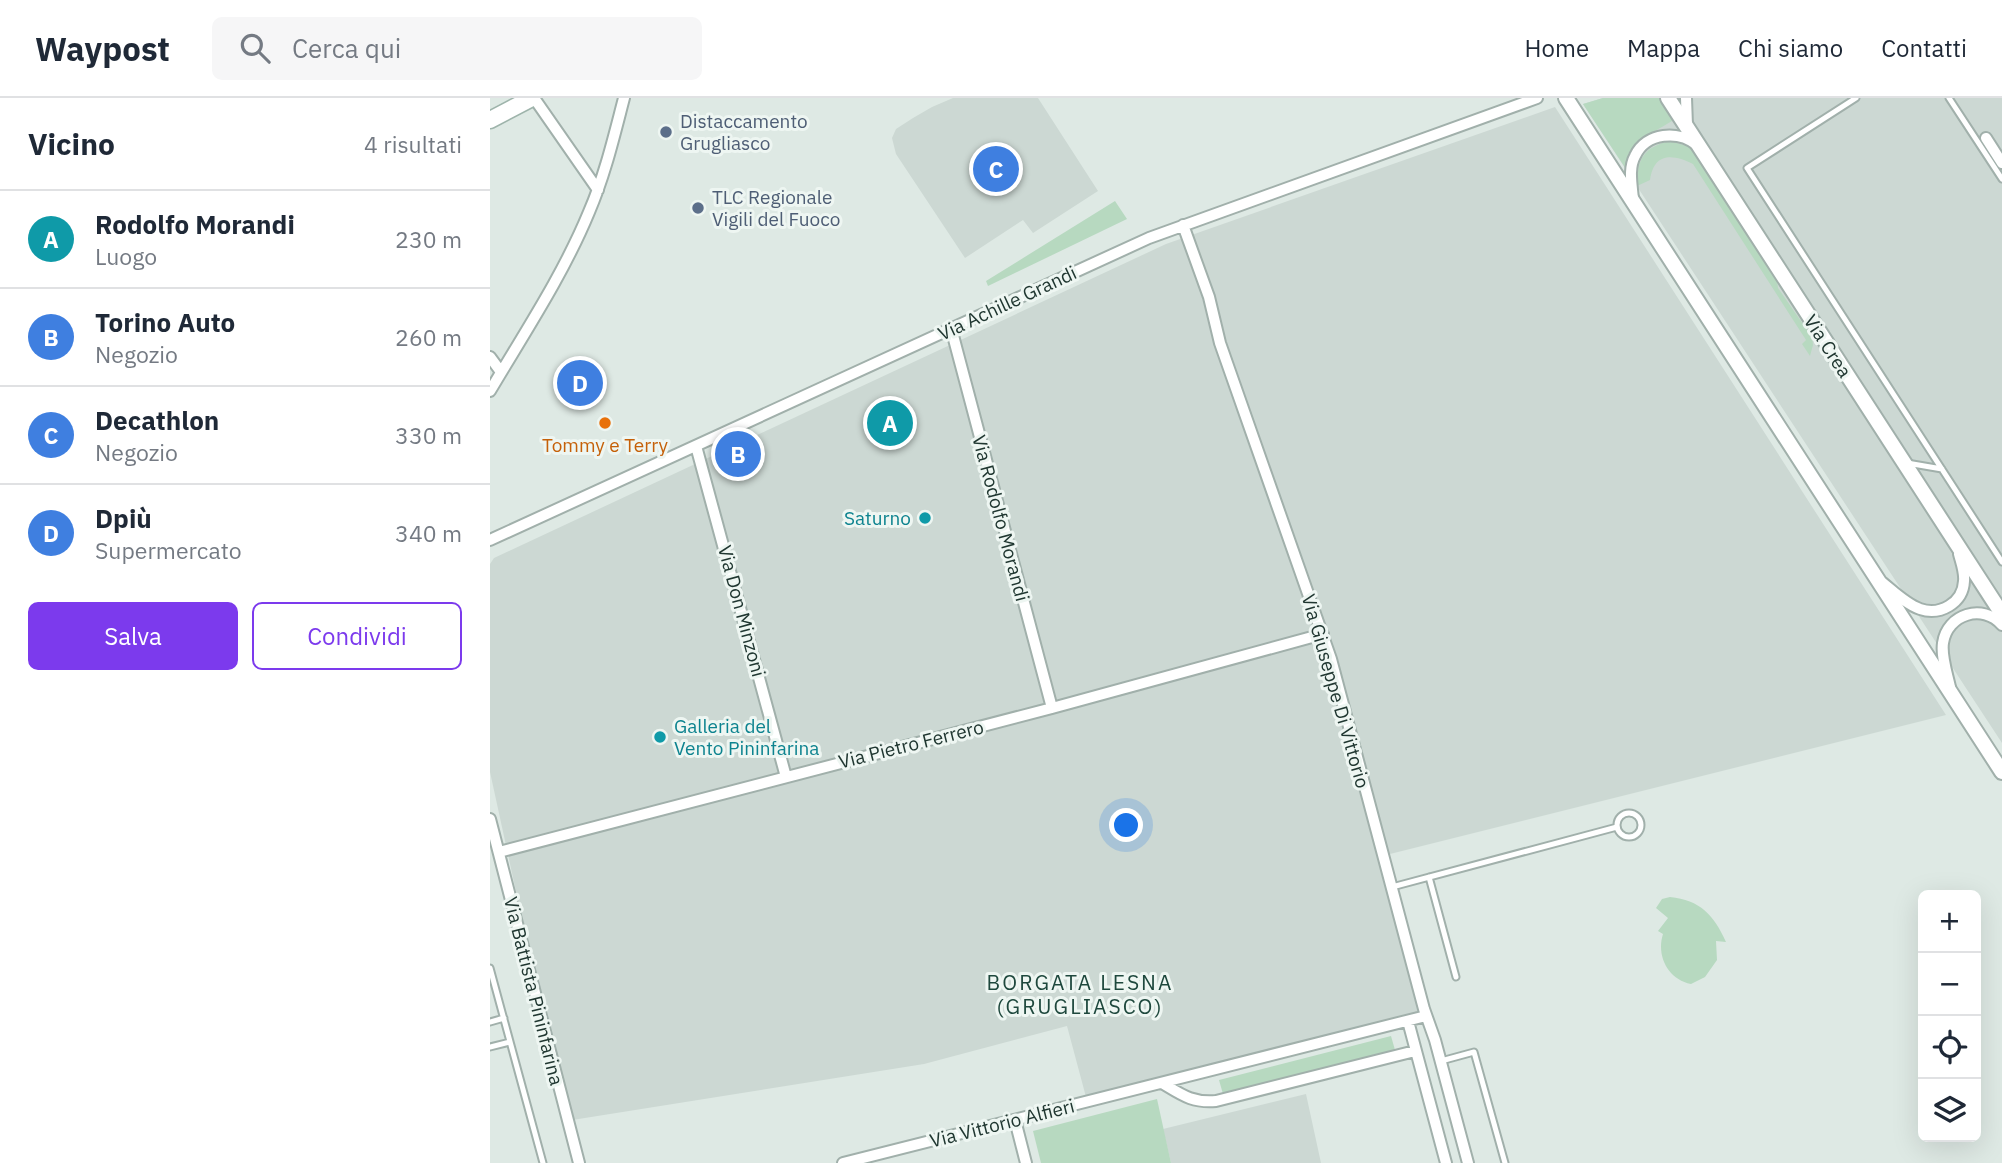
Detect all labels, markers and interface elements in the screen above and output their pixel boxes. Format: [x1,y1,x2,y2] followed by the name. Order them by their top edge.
[212,17,702,80] search box
[35,27,170,70] text: Waypost
[236,29,274,67] icon: search
[292,31,401,65] text: Cerca qui
[1525,32,1589,64] text: Home
[1627,32,1700,64] text: Mappa
[1738,32,1843,64] text: Chi siamo
[1881,32,1967,64] text: Contatti
[680,109,808,155] place label: Distaccamento Grugliasco
[28,124,115,163] text: Vicino
[658,124,674,140] marker: Distaccamento Grugliasco
[364,129,462,159] text: 4 risultati
[973,143,1019,195] pin: C
[712,185,840,231] place label: TLC Regionale Vigili del Fuoco
[690,200,706,216] marker: TLC Regionale Vigili del Fuoco
[95,207,295,241] text: Rodolfo Morandi
[43,224,59,254] text: A
[395,224,462,254] text: 230 m
[95,241,157,271] text: Luogo
[934,260,1080,346] street label: Via Achille Grandi
[95,305,235,339] text: Torino Auto
[1799,310,1857,382] street label: Via Crea
[43,322,59,352] text: B
[395,322,462,352] text: 260 m
[95,339,178,369] text: Negozio
[557,357,603,409] pin: D
[867,397,913,449] pin: A
[95,403,219,437] text: Decathlon
[597,415,613,431] marker: Tommy e Terry
[44,420,58,450] text: C
[395,420,462,450] text: 330 m
[715,428,761,480] pin: B
[967,432,1035,604] street label: Via Rodolfo Morandi
[542,433,668,457] place label: Tommy e Terry
[95,437,178,467] text: Negozio
[95,501,152,535] text: Dpiù
[844,506,911,530] place label: Saturno
[917,510,933,526] marker: Saturno
[43,518,59,548] text: D
[395,518,462,548] text: 340 m
[95,535,242,565] text: Supermercato
[713,542,771,680] street label: Via Don Minzoni
[1297,591,1375,791] street label: Via Giuseppe Di Vittorio
[28,602,238,670] button: Salva
[252,602,462,670] button: Condividi
[674,714,820,760] place label: Galleria del Vento Pininfarina
[836,714,986,774] street label: Via Pietro Ferrero
[652,729,668,745] marker: Galleria del Vento Pininfarina
[1109,808,1143,842] your location
[1918,890,1981,1142] map controls
[1918,890,1981,953] button: +
[499,894,569,1088] street label: Via Battista Pininfarina
[1918,953,1981,1016] button: −
[987,968,1173,1020] district label: BORGATA LESNA (GRUGLIASCO)
[1918,1016,1981,1079] button: locate
[1918,1079,1981,1142] button: layers
[927,1093,1077,1153] street label: Via Vittorio Alfieri

